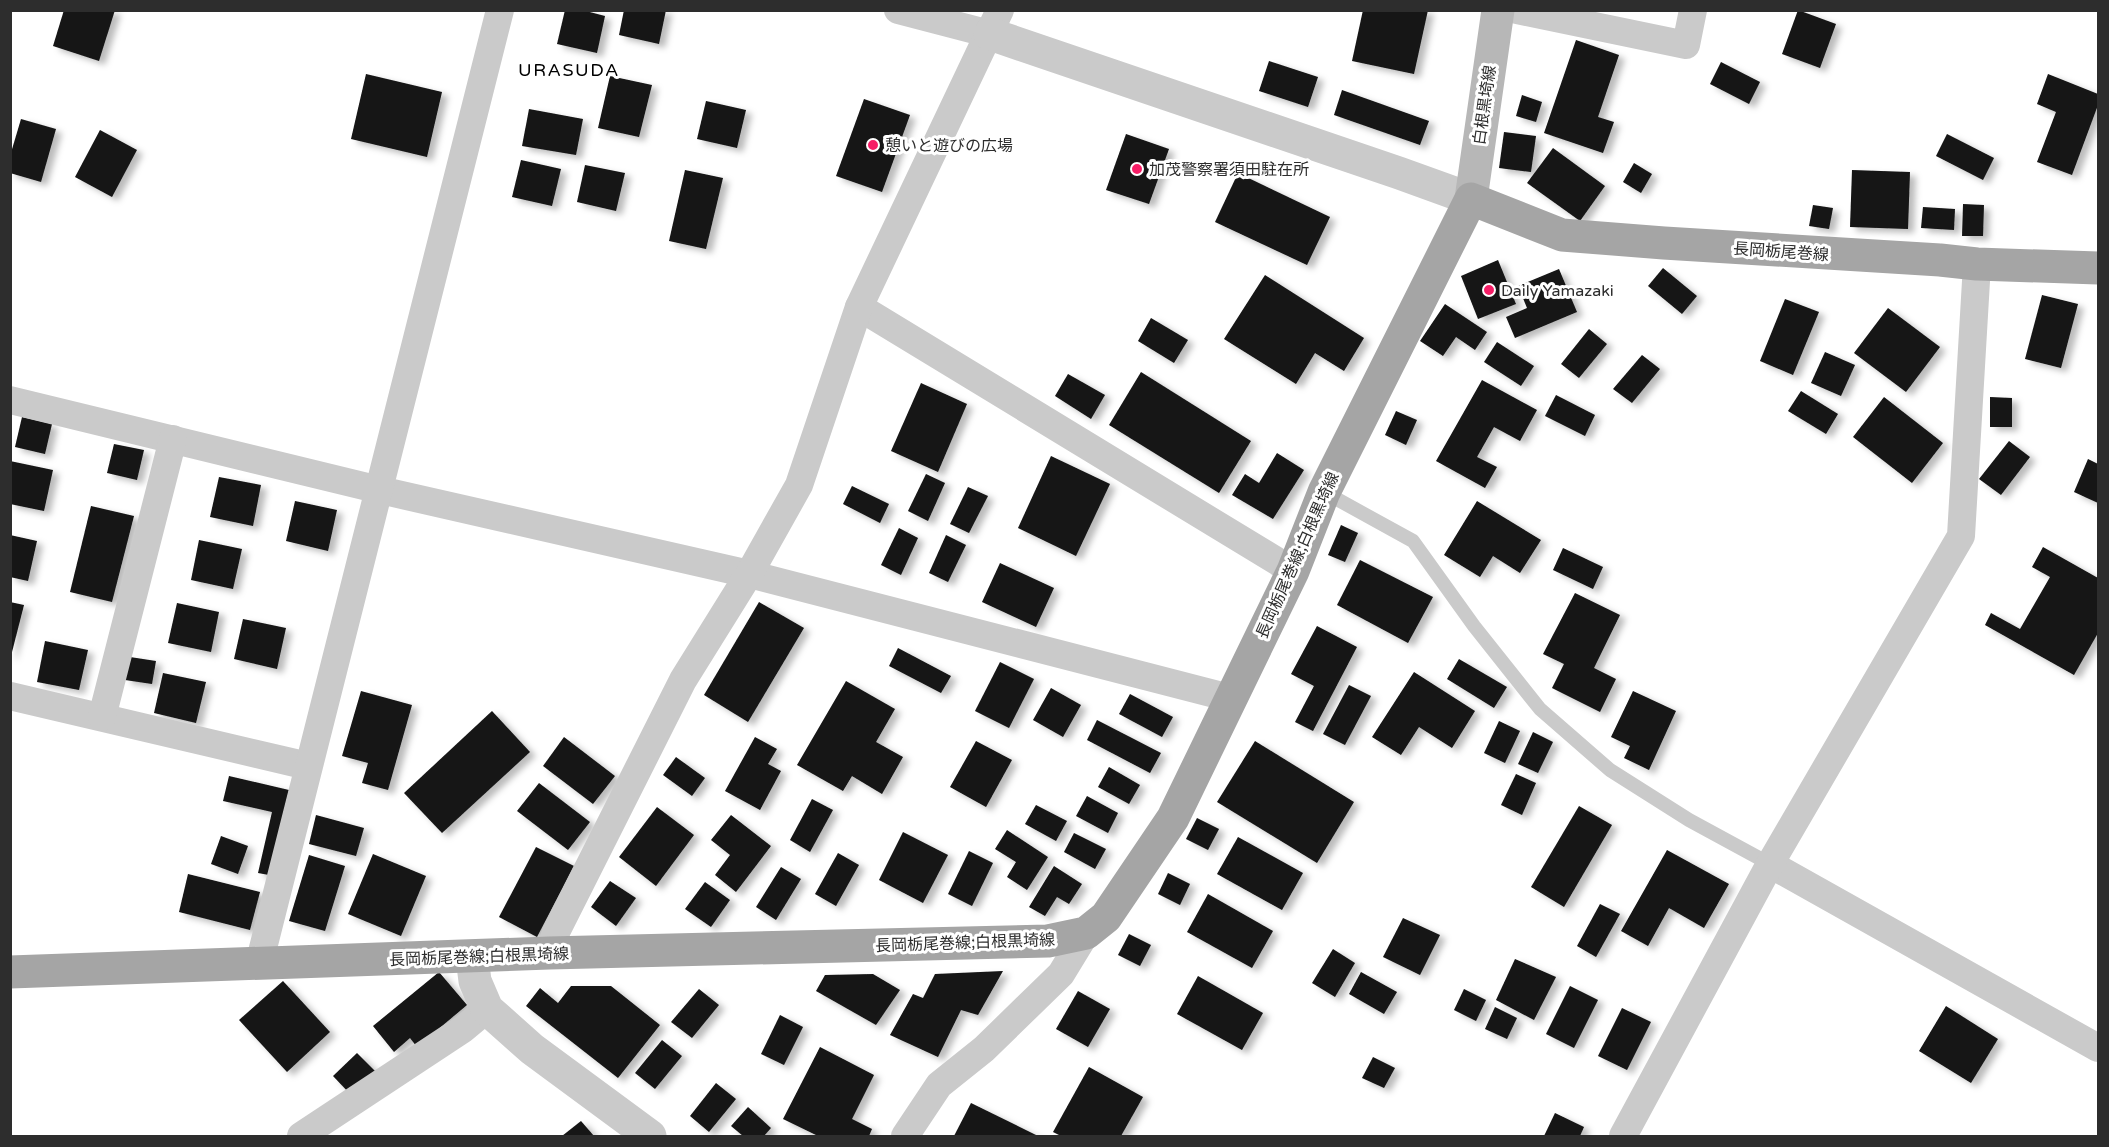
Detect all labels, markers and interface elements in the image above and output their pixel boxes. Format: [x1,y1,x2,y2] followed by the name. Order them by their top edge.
[518,59,620,81] district label: URASUDA
[1470,64,1500,146] street label: 白根黒埼線
[885,136,1013,156] place label: 憩いと遊びの広場
[866,138,880,152] marker: 憩いと遊びの広場
[1149,160,1309,180] place label: 加茂警察署須田駐在所
[1130,162,1144,176] marker: 加茂警察署須田駐在所
[1732,239,1830,265] street label: 長岡栃尾巻線
[1501,281,1614,301] place label: Daily Yamazaki
[1482,283,1496,297] marker: Daily Yamazaki
[1252,469,1344,642] street label: 長岡栃尾巻線;白根黒埼線
[875,930,1055,956] street label: 長岡栃尾巻線;白根黒埼線
[389,944,569,970] street label: 長岡栃尾巻線;白根黒埼線

